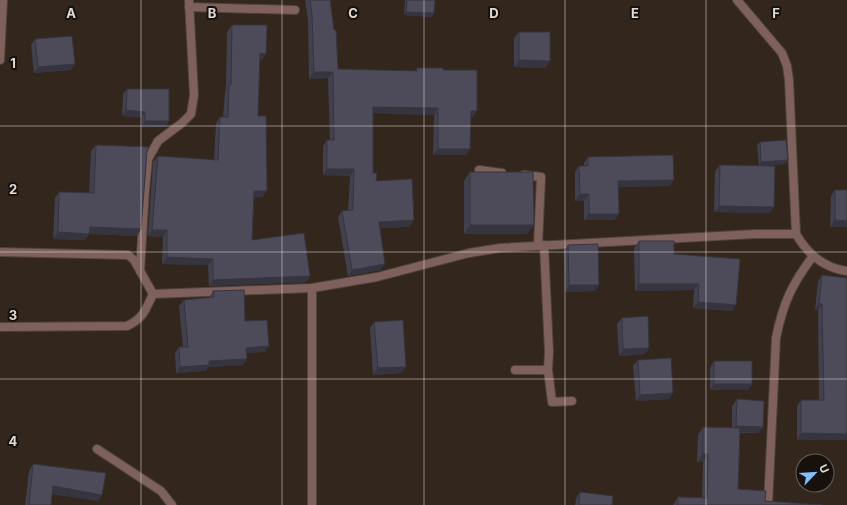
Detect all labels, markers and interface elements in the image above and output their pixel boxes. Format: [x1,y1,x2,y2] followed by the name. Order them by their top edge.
[66,5,76,21] text: A
[208,5,217,21] text: B
[348,5,358,21] text: C
[489,5,499,21] text: D
[631,5,639,21] text: E
[772,5,780,21] text: F
[10,55,16,71] text: 1
[9,181,17,197] text: 2
[9,307,17,323] text: 3
[9,433,18,449] text: 4
[795,453,835,493] north arrow
[816,462,832,475] text: U

